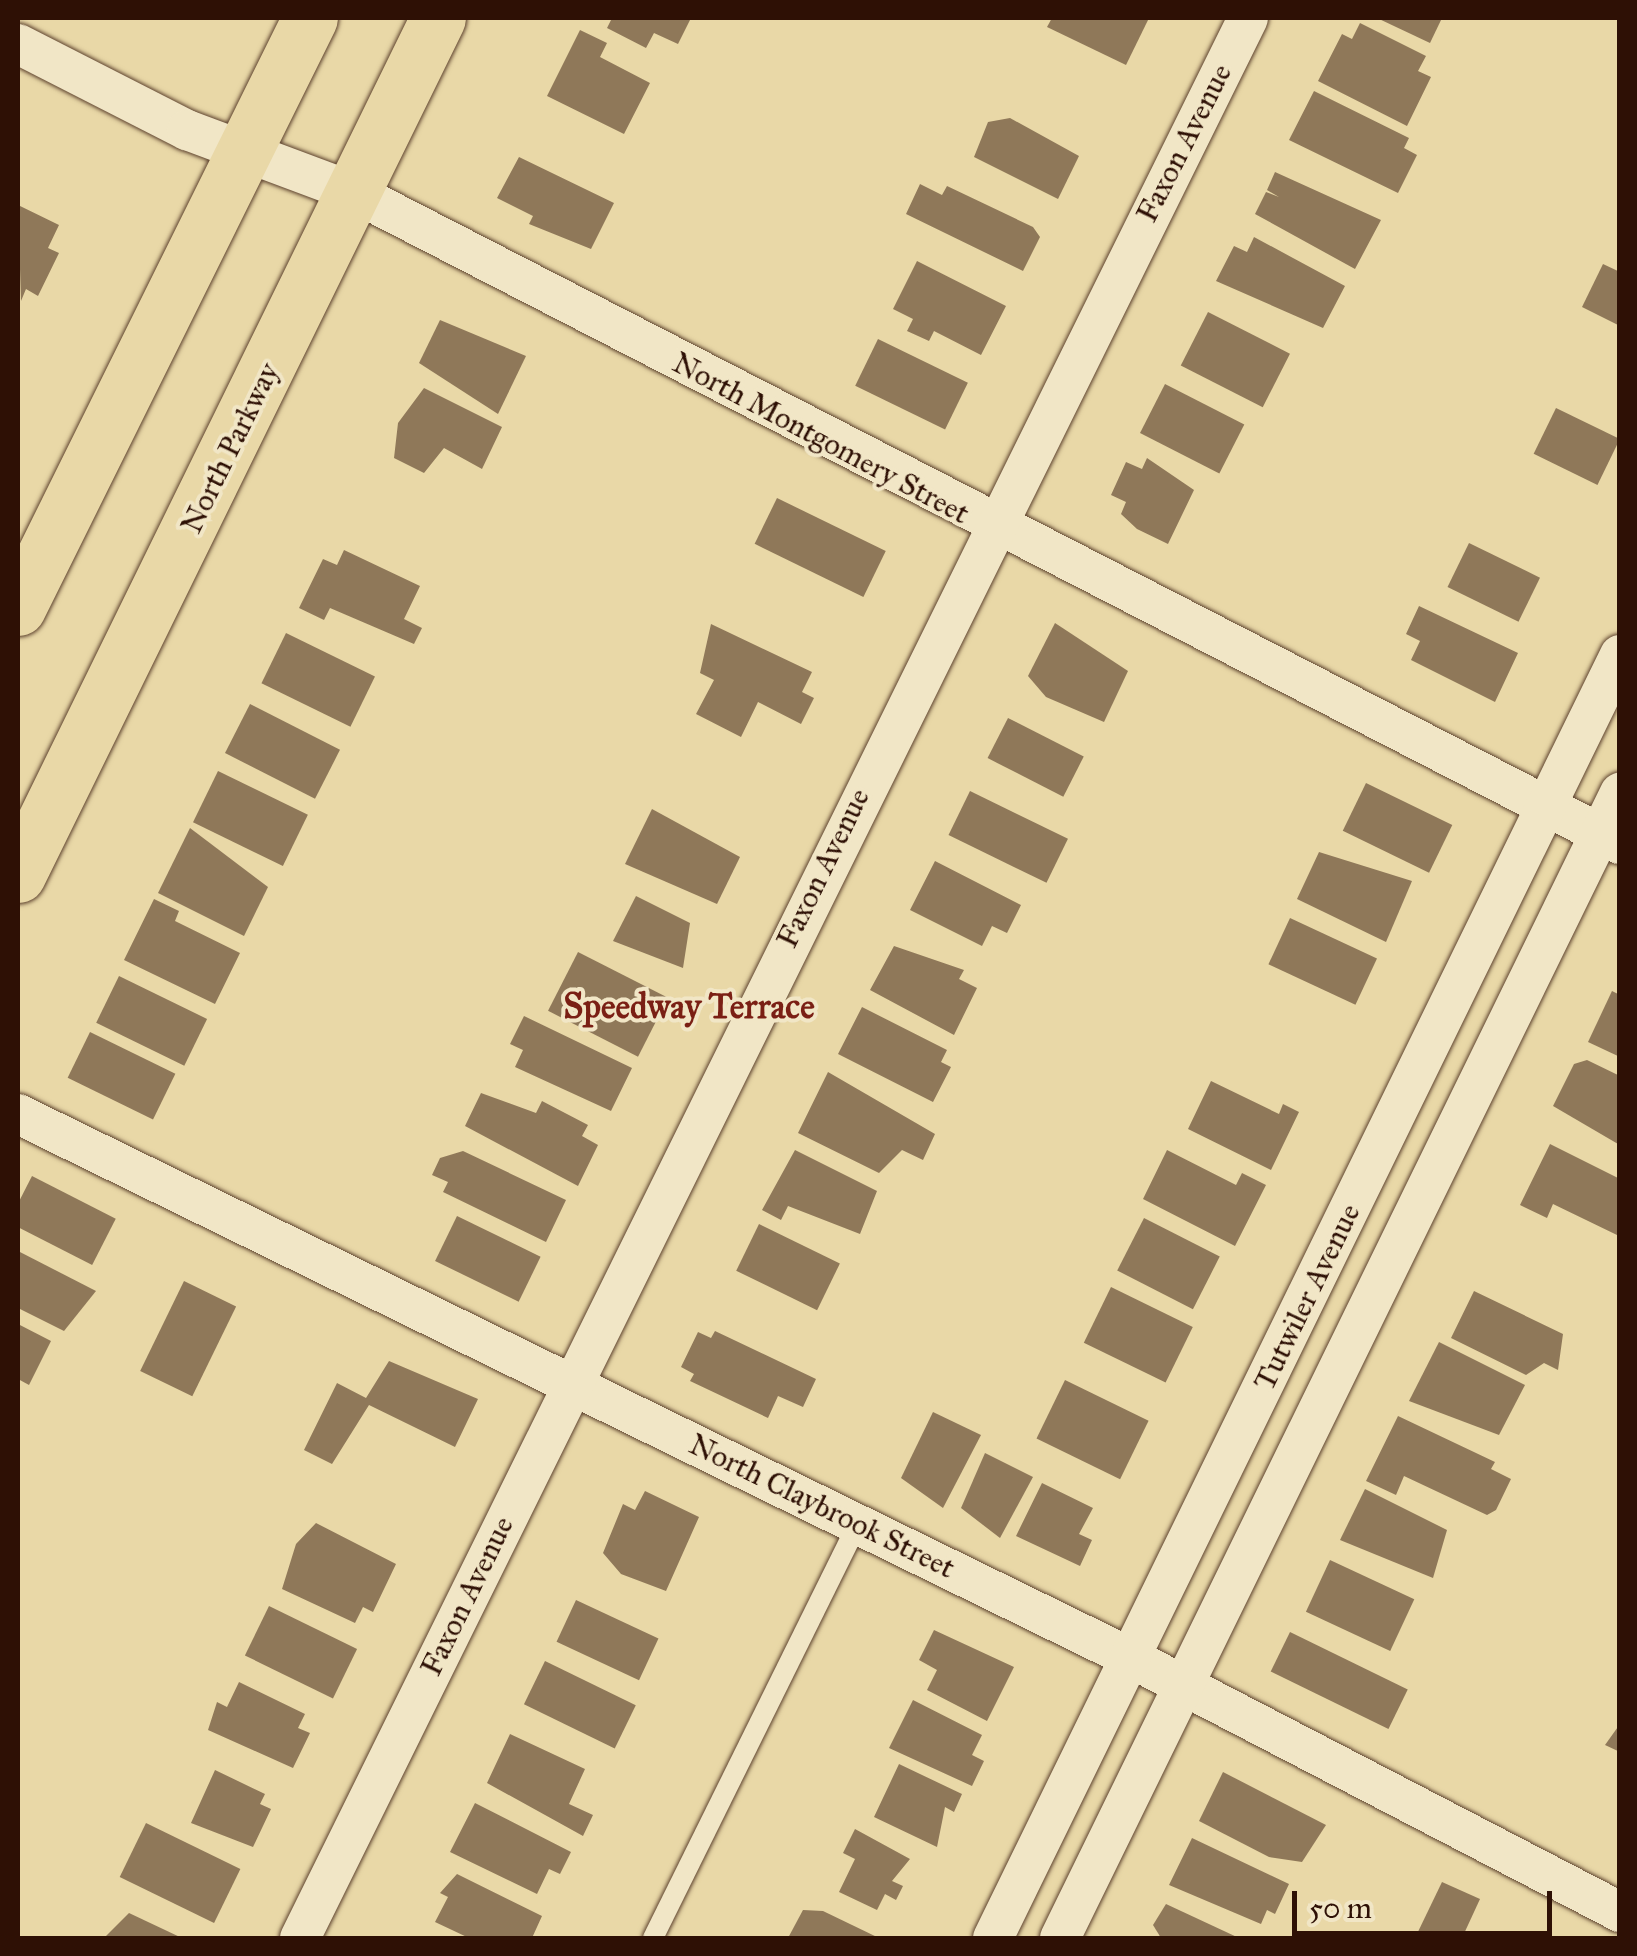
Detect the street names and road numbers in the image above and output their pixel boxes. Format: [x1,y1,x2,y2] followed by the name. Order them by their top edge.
[1129,58,1239,228] street label: Faxon Avenue
[666,344,976,532] street label: North Montgomery Street
[173,357,287,539] street label: North Parkway
[769,782,877,954] street label: Faxon Avenue
[1246,1198,1368,1396] street label: Tutwiler Avenue
[683,1426,961,1586] street label: North Claybrook Street
[413,1510,521,1682] street label: Faxon Avenue

